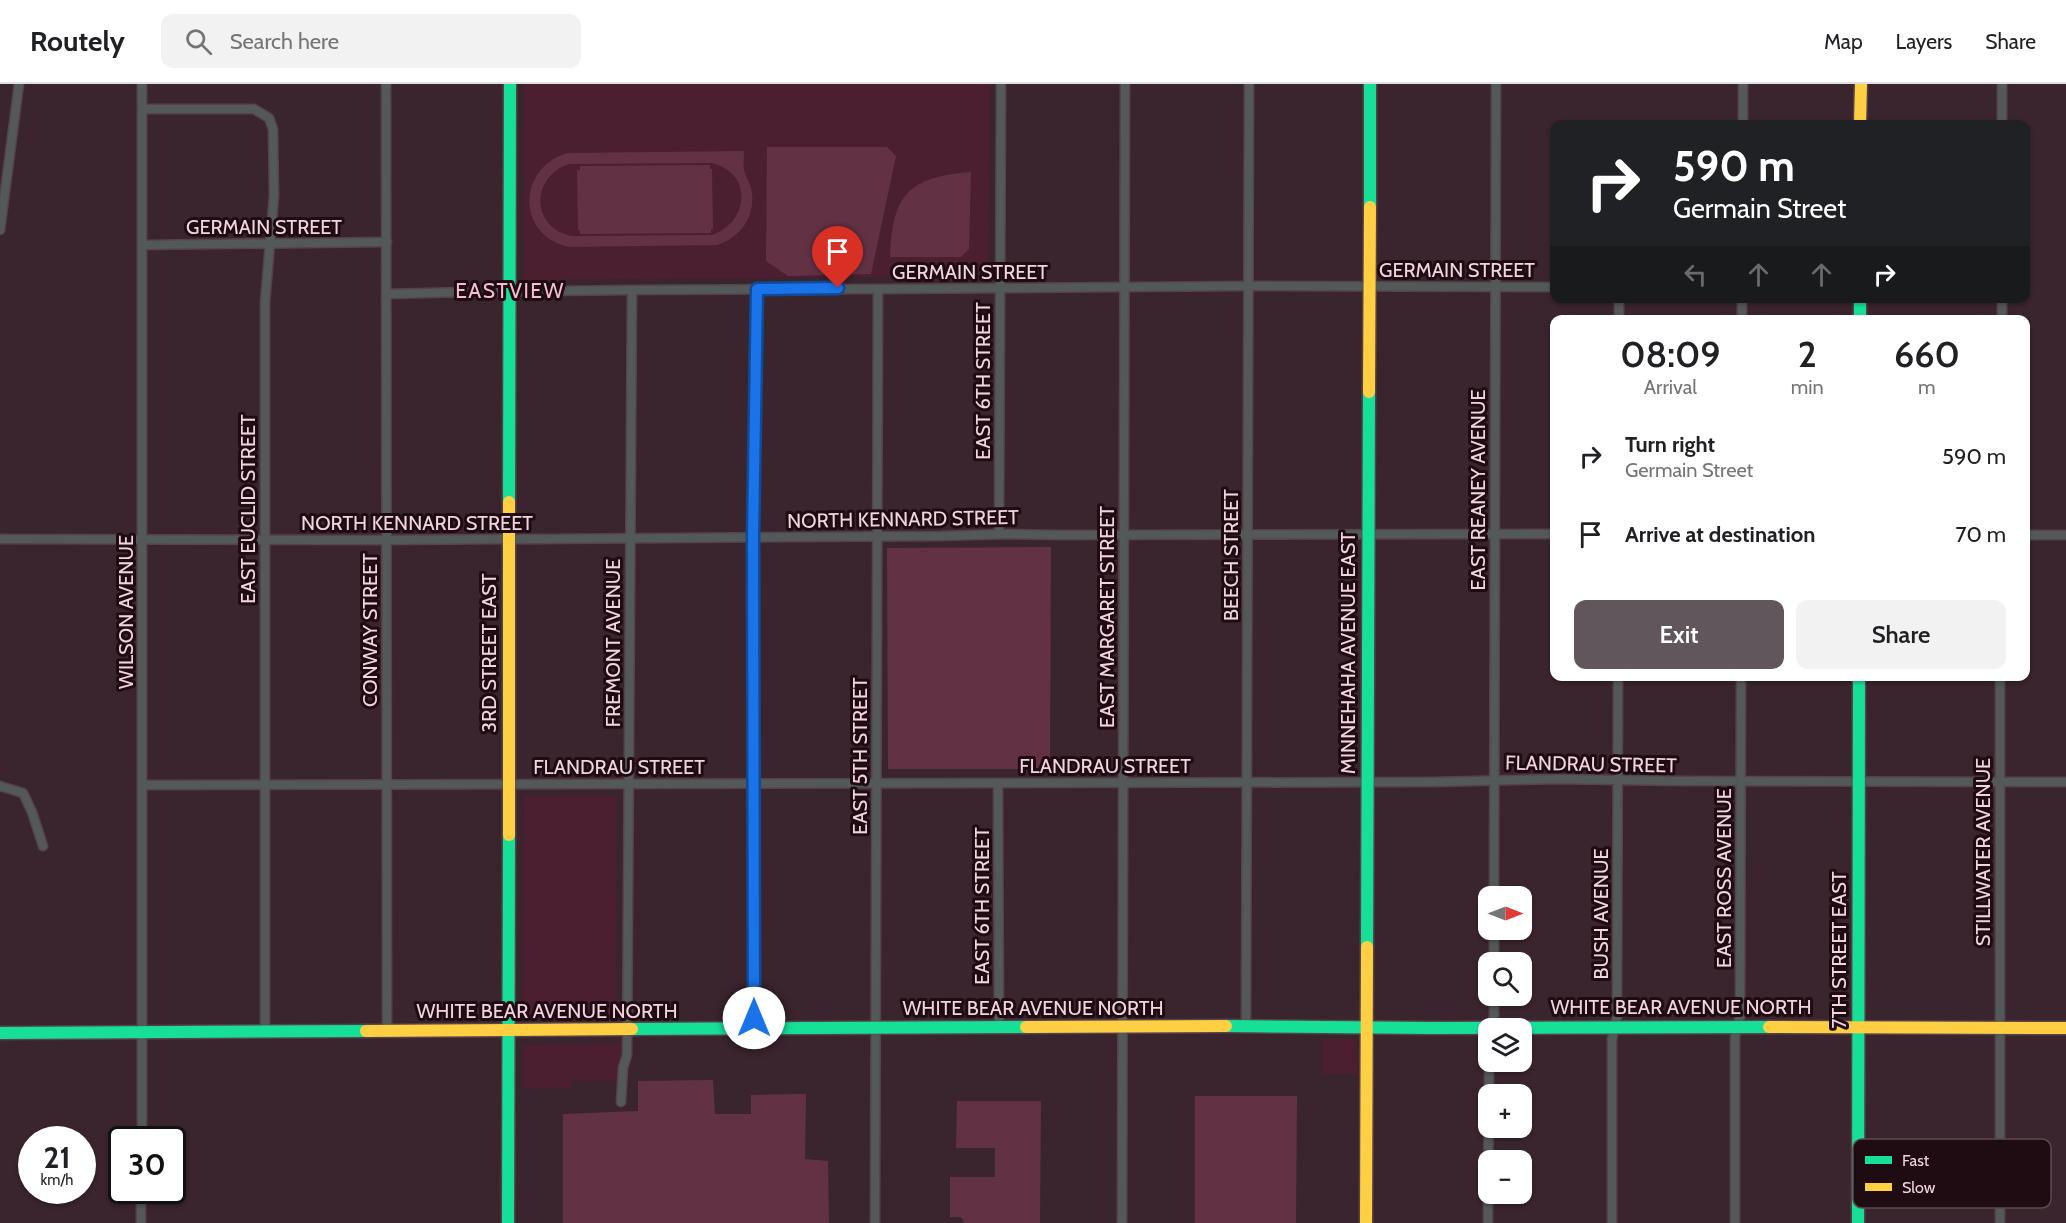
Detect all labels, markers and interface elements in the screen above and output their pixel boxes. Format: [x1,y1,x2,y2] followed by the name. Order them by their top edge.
[161,14,581,68] search box
[30,24,125,58] text: Routely
[182,25,215,58] icon: search
[230,28,339,55] text: Search here
[1824,29,1863,54] text: Map
[1896,29,1952,54] text: Layers
[1985,29,2036,54] text: Share
[1673,140,1795,192] text: 590 m
[1574,144,1652,222] icon: right
[1673,192,1846,225] text: Germain Street
[186,215,342,239] street label: GERMAIN STREET
[812,226,863,288] pin
[821,235,854,268] icon: arrive
[1379,258,1535,282] street label: GERMAIN STREET
[1679,258,1712,291] icon: left
[1742,258,1775,291] icon: ahead
[1805,258,1838,291] icon: ahead
[1868,258,1901,291] icon: right
[892,260,1048,284] street label: GERMAIN STREET
[455,278,565,303] district label: EASTVIEW
[971,302,995,460] street label: EAST 6TH STREET
[1620,332,1721,376] text: 08:09
[1798,332,1817,376] text: 2
[1894,332,1960,376] text: 660
[1644,375,1697,399] text: Arrival
[1791,375,1824,399] text: min
[1918,375,1936,399] text: m
[1466,390,1490,590] street label: EAST REANEY AVENUE
[236,414,260,604] street label: EAST EUCLID STREET
[1625,431,1715,458] text: Turn right
[1574,440,1607,473] icon: right
[1942,443,2006,470] text: 590 m
[1625,458,1753,482] text: Germain Street
[1219,489,1243,621] street label: BEECH STREET
[787,505,1019,533] street label: NORTH KENNARD STREET
[1095,506,1119,728] street label: EAST MARGARET STREET
[301,511,533,535] street label: NORTH KENNARD STREET
[1574,518,1607,551] icon: arrive
[1625,521,1815,548] text: Arrive at destination
[1956,521,2006,548] text: 70 m
[1336,531,1360,774] street label: MINNEHAHA AVENUE EAST
[114,535,138,689] street label: WILSON AVENUE
[358,553,382,707] street label: CONWAY STREET
[601,559,625,727] street label: FREMONT AVENUE
[477,573,501,733] street label: 3RD STREET EAST
[1574,600,1784,669] button: Exit
[1796,600,2006,669] button: Share
[848,677,872,835] street label: EAST 5TH STREET
[1505,751,1677,778] street label: FLANDRAU STREET
[1019,754,1191,778] street label: FLANDRAU STREET
[533,755,705,779] street label: FLANDRAU STREET
[1971,758,1995,946] street label: STILLWATER AVENUE
[1712,788,1736,968] street label: EAST ROSS AVENUE
[970,827,994,985] street label: EAST 6TH STREET
[1589,849,1613,979] street label: BUSH AVENUE
[1827,871,1851,1029] street label: 7TH STREET EAST
[1478,886,1532,940] north arrow
[1478,886,1532,1204] map controls
[1478,952,1532,1006] button: search
[722,986,786,1050] position arrow
[1550,995,1812,1019] street label: WHITE BEAR AVENUE NORTH
[902,996,1164,1020] street label: WHITE BEAR AVENUE NORTH
[416,999,678,1023] street label: WHITE BEAR AVENUE NORTH
[1478,1018,1532,1072] button: layers
[1478,1084,1532,1138] button: +
[108,1126,186,1204] speed limit sign: 30
[44,1139,70,1176] text: 21
[1853,1139,2051,1208] legend
[1478,1150,1532,1204] button: −
[1902,1151,1930,1170] text: Fast
[41,1171,73,1189] text: km/h
[1902,1178,1936,1197] text: Slow

